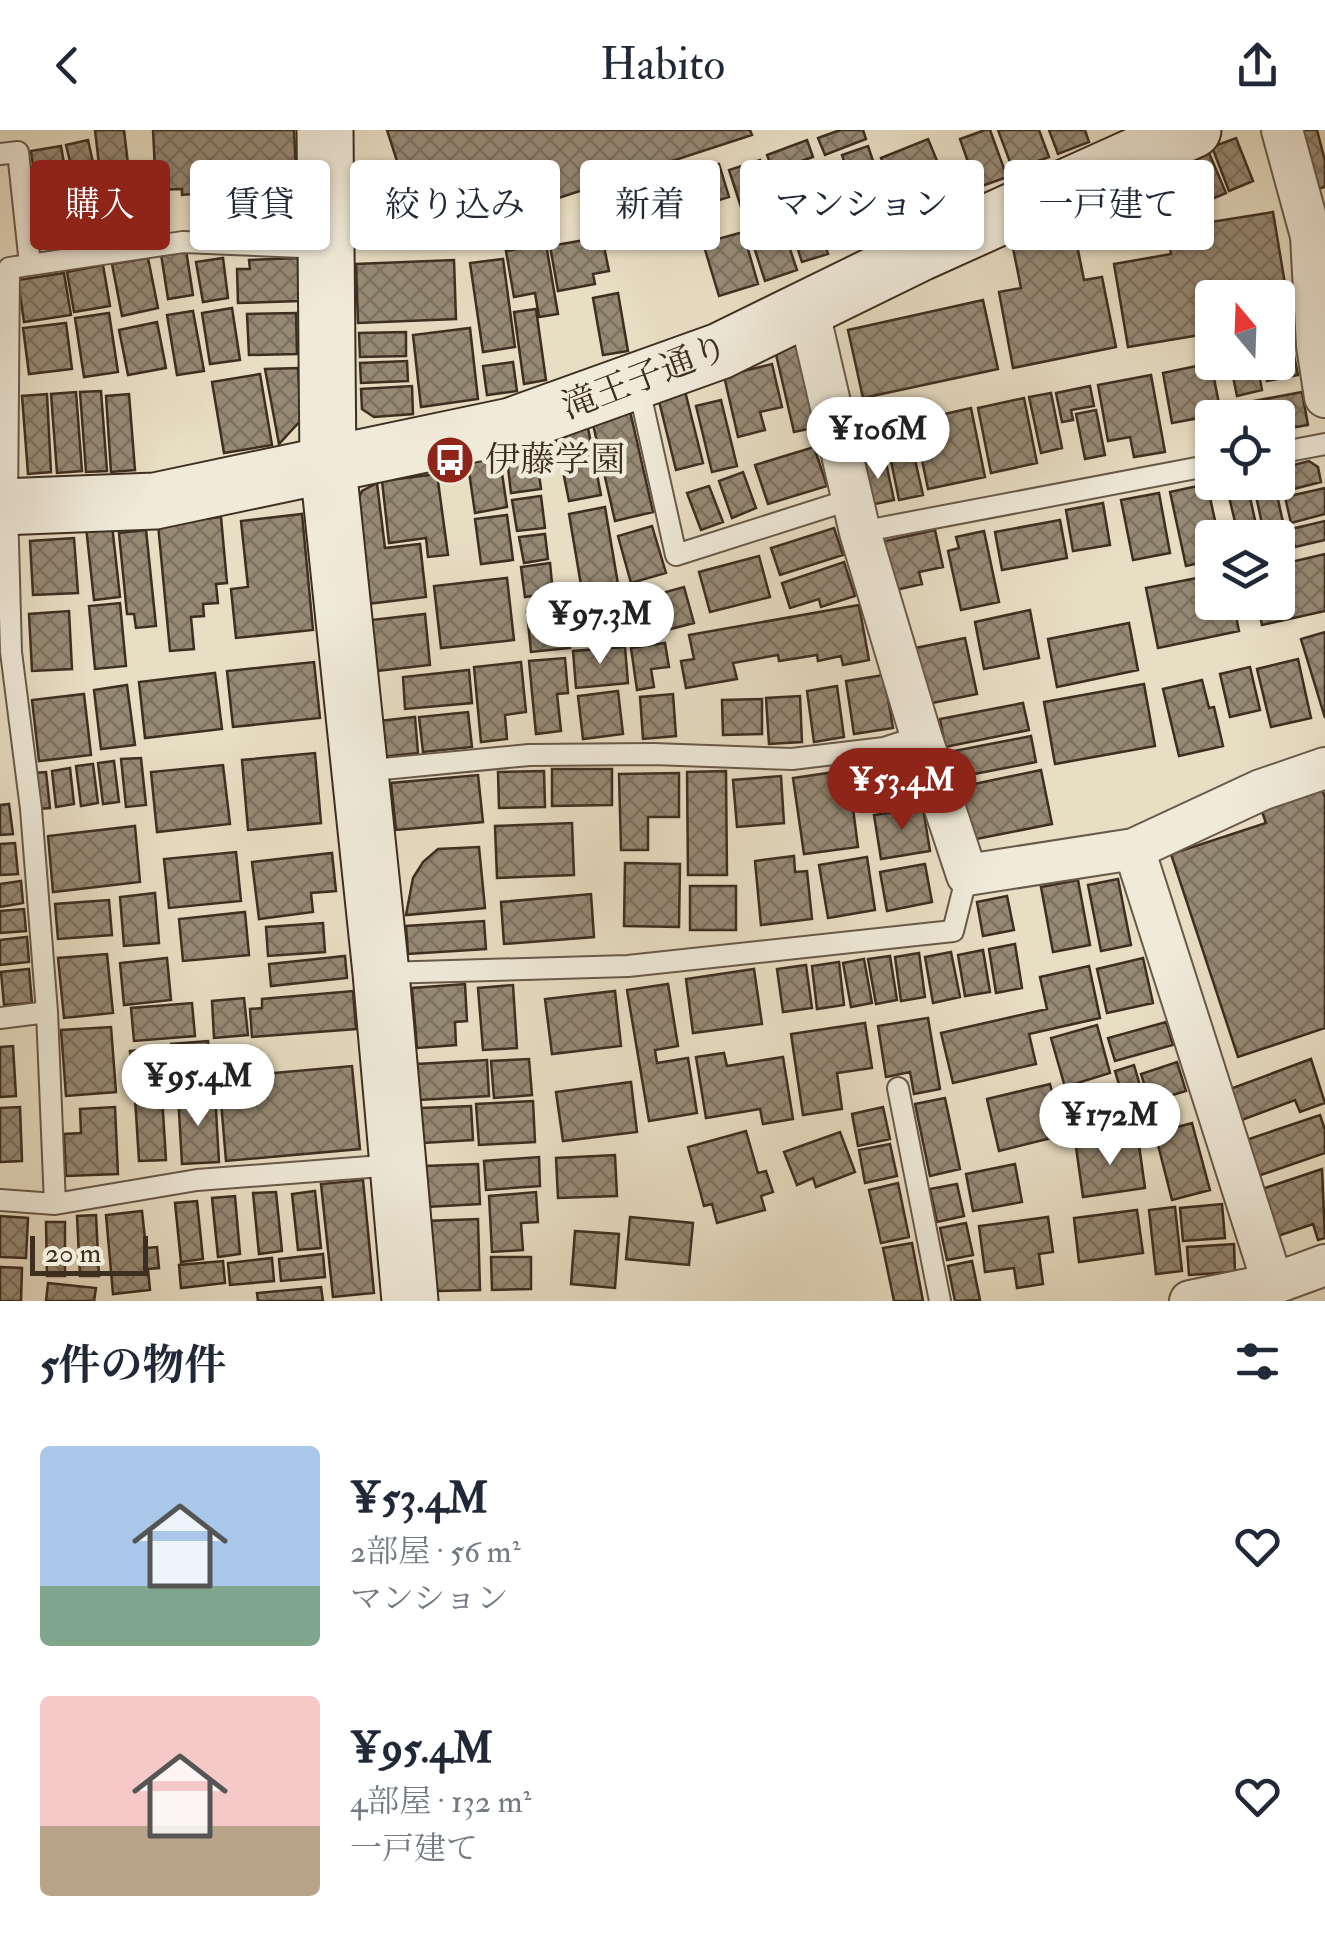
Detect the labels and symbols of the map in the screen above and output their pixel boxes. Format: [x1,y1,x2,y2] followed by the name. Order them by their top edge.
[1195,280,1295,380] north arrow
[555,325,735,429] street label: 滝王子通り
[808,397,948,482] pin: ¥106M
[424,434,476,486] bus stop icon: 伊藤学園
[485,438,625,482] place label: 伊藤学園
[519,582,681,667] pin: ¥97.3M
[821,748,983,833] pin: ¥53.4M
[117,1044,279,1129] pin: ¥95.4M
[1040,1083,1180,1168] pin: ¥172M
[30,1231,148,1276] scale bar

